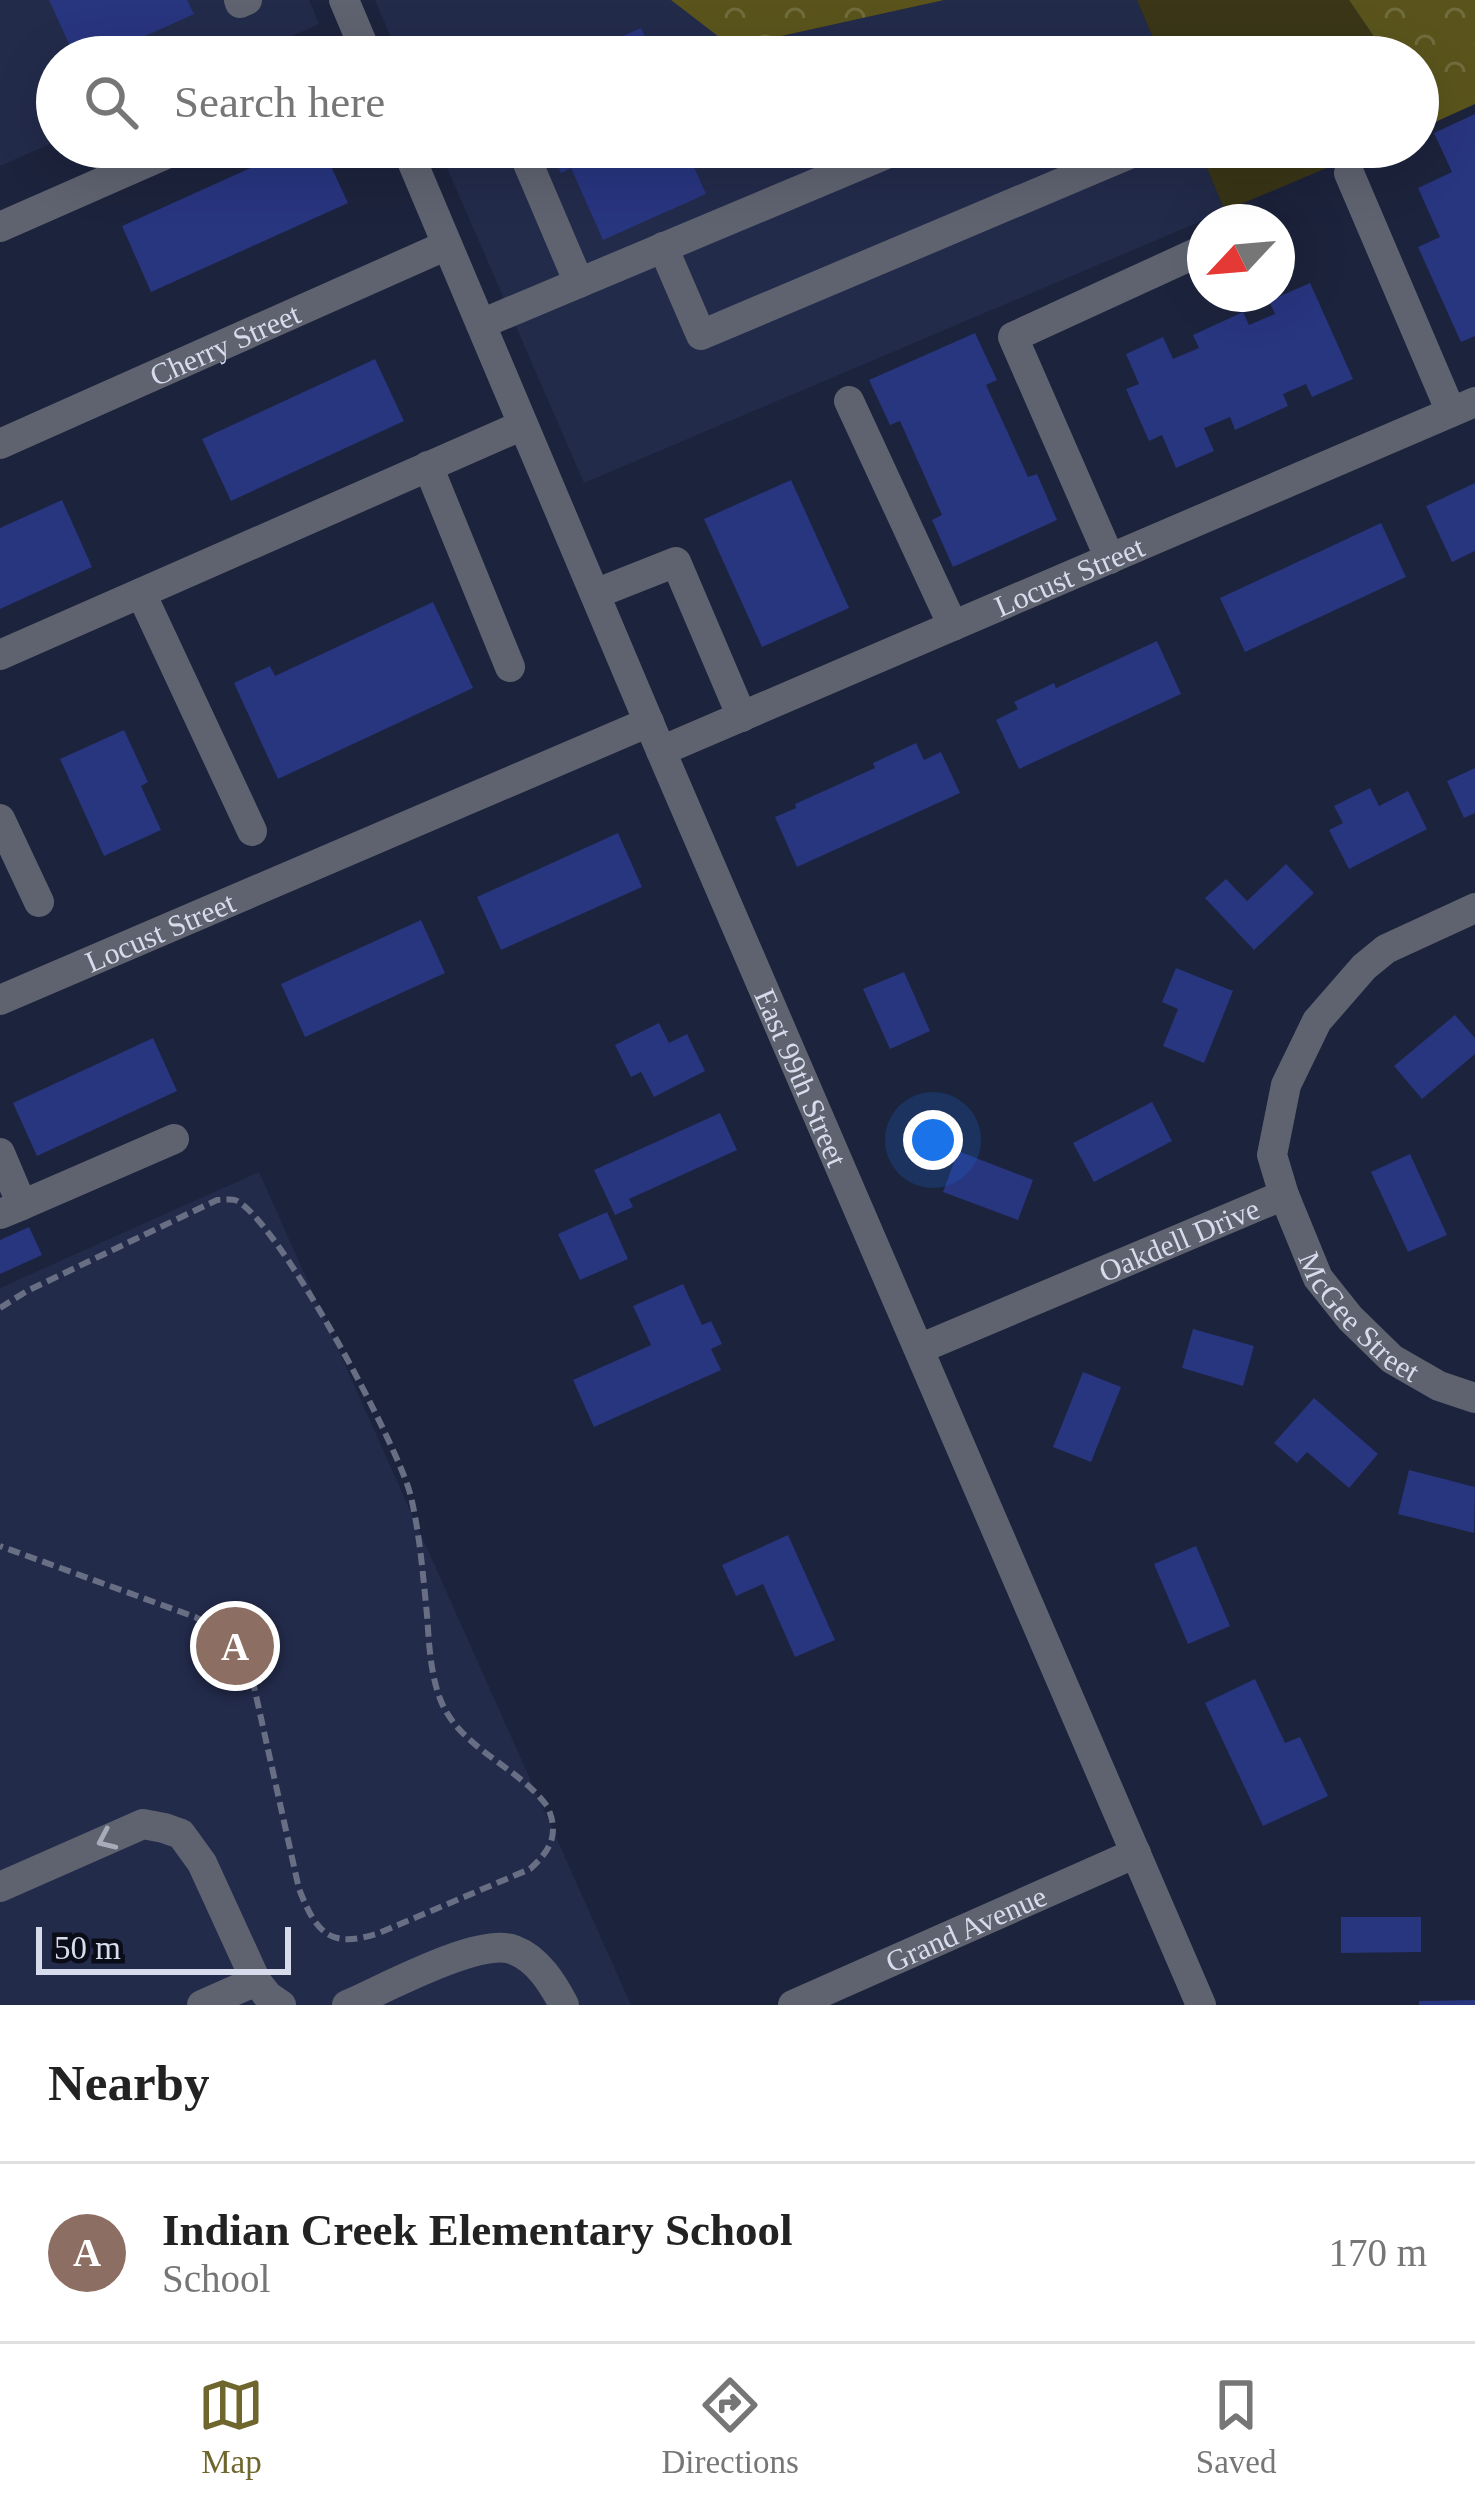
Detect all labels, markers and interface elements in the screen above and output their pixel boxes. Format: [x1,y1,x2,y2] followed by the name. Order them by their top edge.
[36,36,1439,168] search box
[78,69,144,135] icon: search
[174,77,385,127] text: Search here
[1187,204,1295,312] north arrow
[145,296,306,392] street label: Cherry Street
[989,529,1149,623] street label: Locust Street
[80,885,240,978] street label: Locust Street
[749,984,855,1172] street label: East 99th Street
[903,1110,963,1170] your location
[1094,1191,1264,1288] street label: Oakdell Drive
[1293,1247,1426,1388] street label: McGee Street
[196,1601,274,1691] pin: A
[97,1826,118,1850] one-way arrow
[880,1879,1051,1978] street label: Grand Avenue
[36,1921,291,1974] scale bar
[54,1930,121,1966] text: 50 m
[48,2055,209,2111] text: Nearby
[162,2205,792,2255] text: Indian Creek Elementary School
[73,2231,101,2274] text: A
[1328,2231,1427,2274] text: 170 m
[162,2257,270,2300] text: School
[198,2372,264,2481] tab: Map
[661,2372,799,2481] tab: Directions
[1196,2372,1277,2481] tab: Saved

